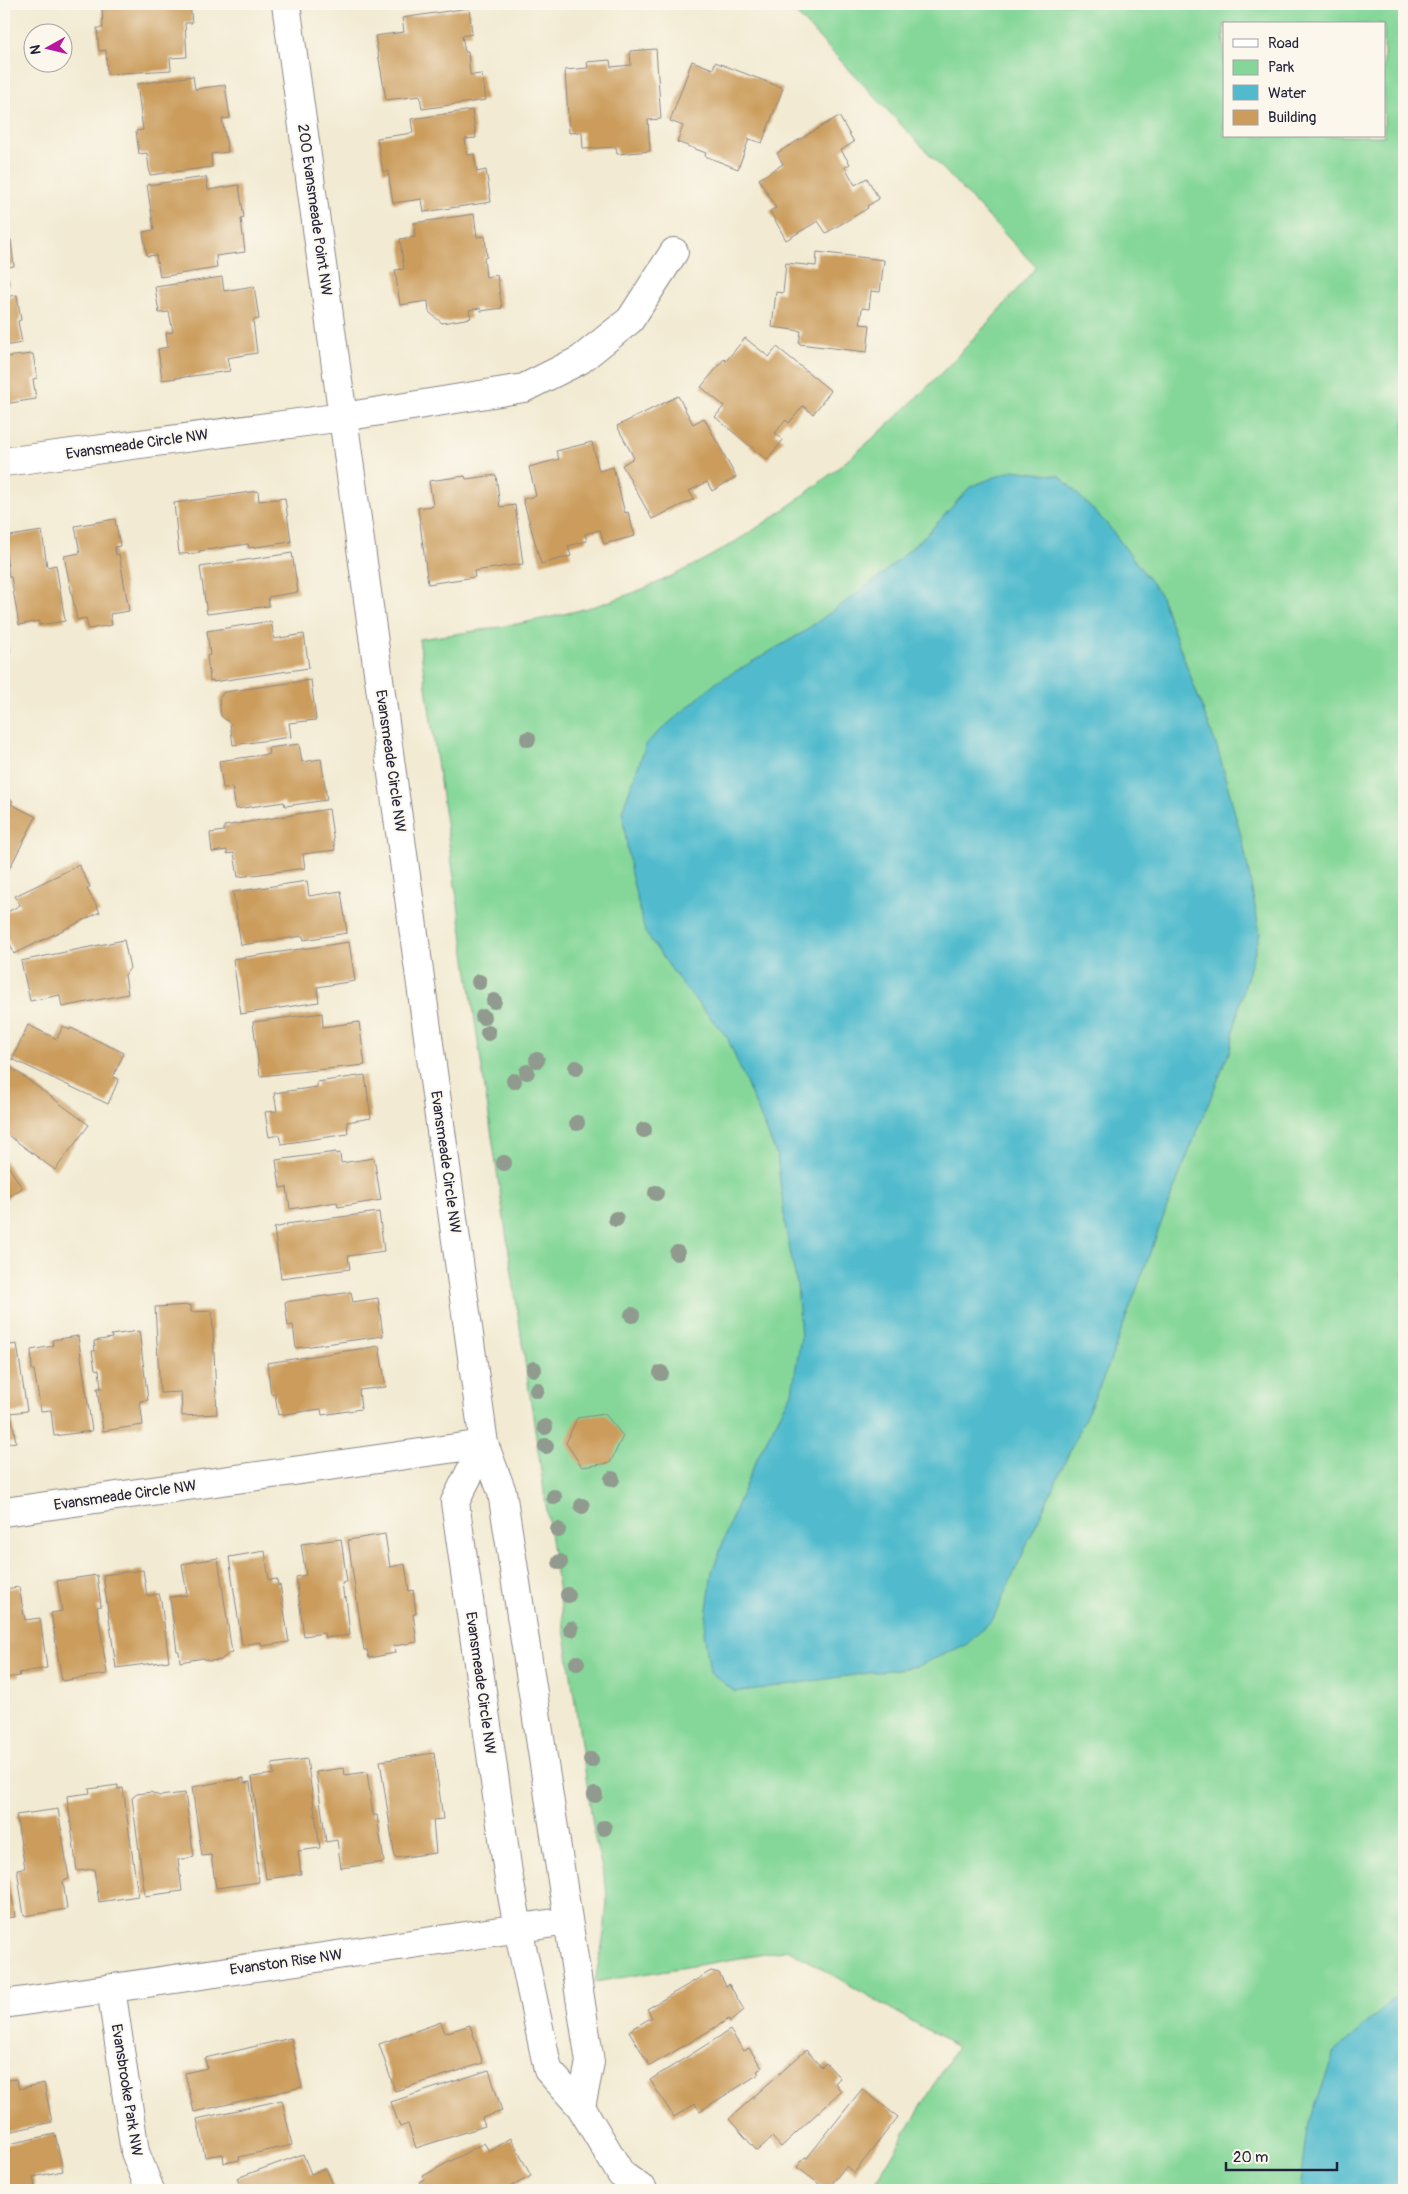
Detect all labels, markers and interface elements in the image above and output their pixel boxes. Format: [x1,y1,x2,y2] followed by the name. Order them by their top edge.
[22,22,72,72] north arrow
[1223,22,1386,138] legend
[1268,34,1299,53] text: Road
[27,44,45,56] text: N
[1268,58,1295,77] text: Park
[1268,84,1307,103] text: Water
[1268,108,1316,127] text: Building
[293,123,336,297] street label: 200 Evansmeade Point NW
[65,425,210,464] street label: Evansmeade Circle NW
[371,689,410,834] street label: Evansmeade Circle NW
[426,1090,465,1235] street label: Evansmeade Circle NW
[53,1476,198,1515] street label: Evansmeade Circle NW
[461,1611,500,1756] street label: Evansmeade Circle NW
[229,1945,344,1980] street label: Evanston Rise NW
[107,2022,146,2158] street label: Evansbrooke Park NW
[1226,2139,1337,2171] scale bar
[1233,2148,1268,2167] text: 20 m

